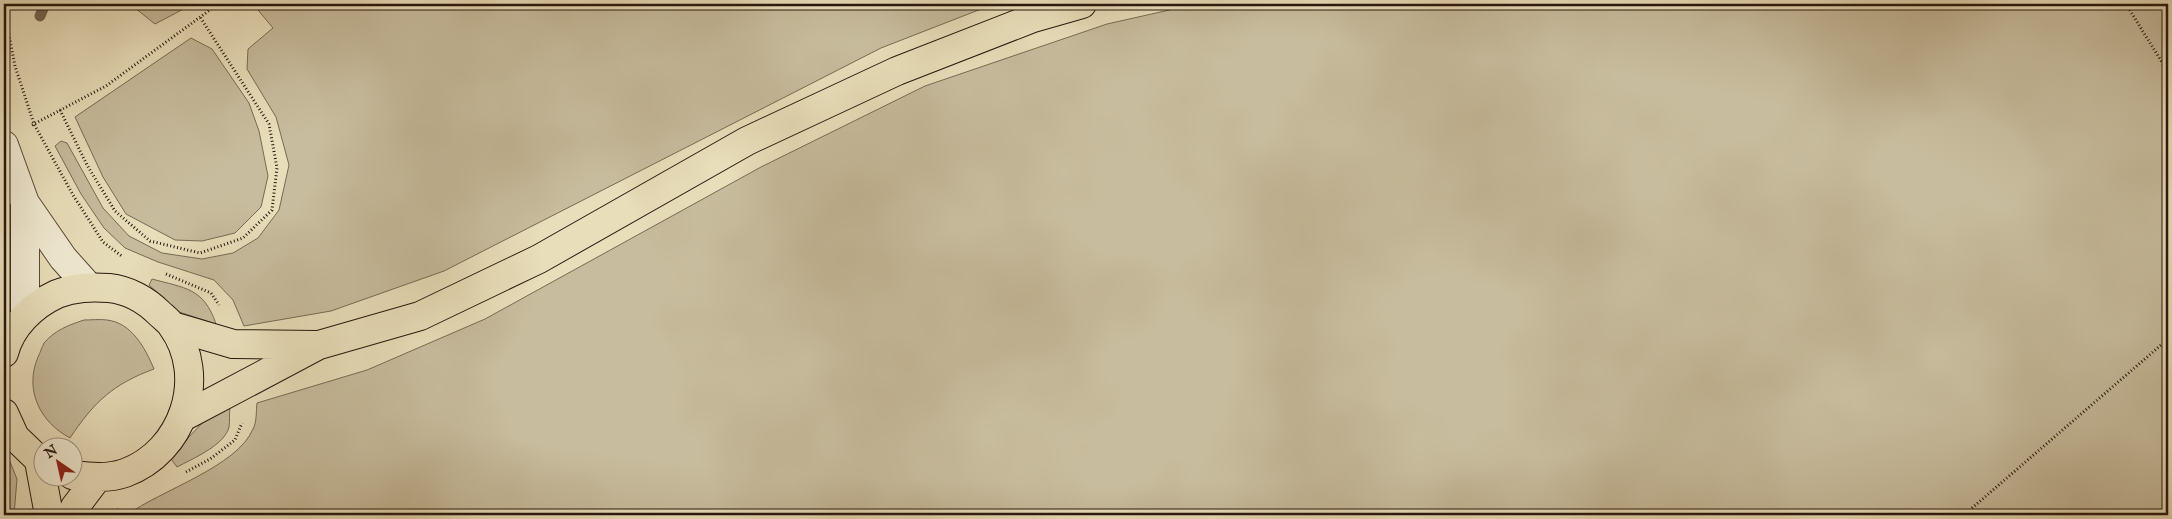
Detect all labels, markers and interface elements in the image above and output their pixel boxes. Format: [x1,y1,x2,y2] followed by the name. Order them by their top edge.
[32,436,82,486] north arrow
[40,441,61,463] text: N

